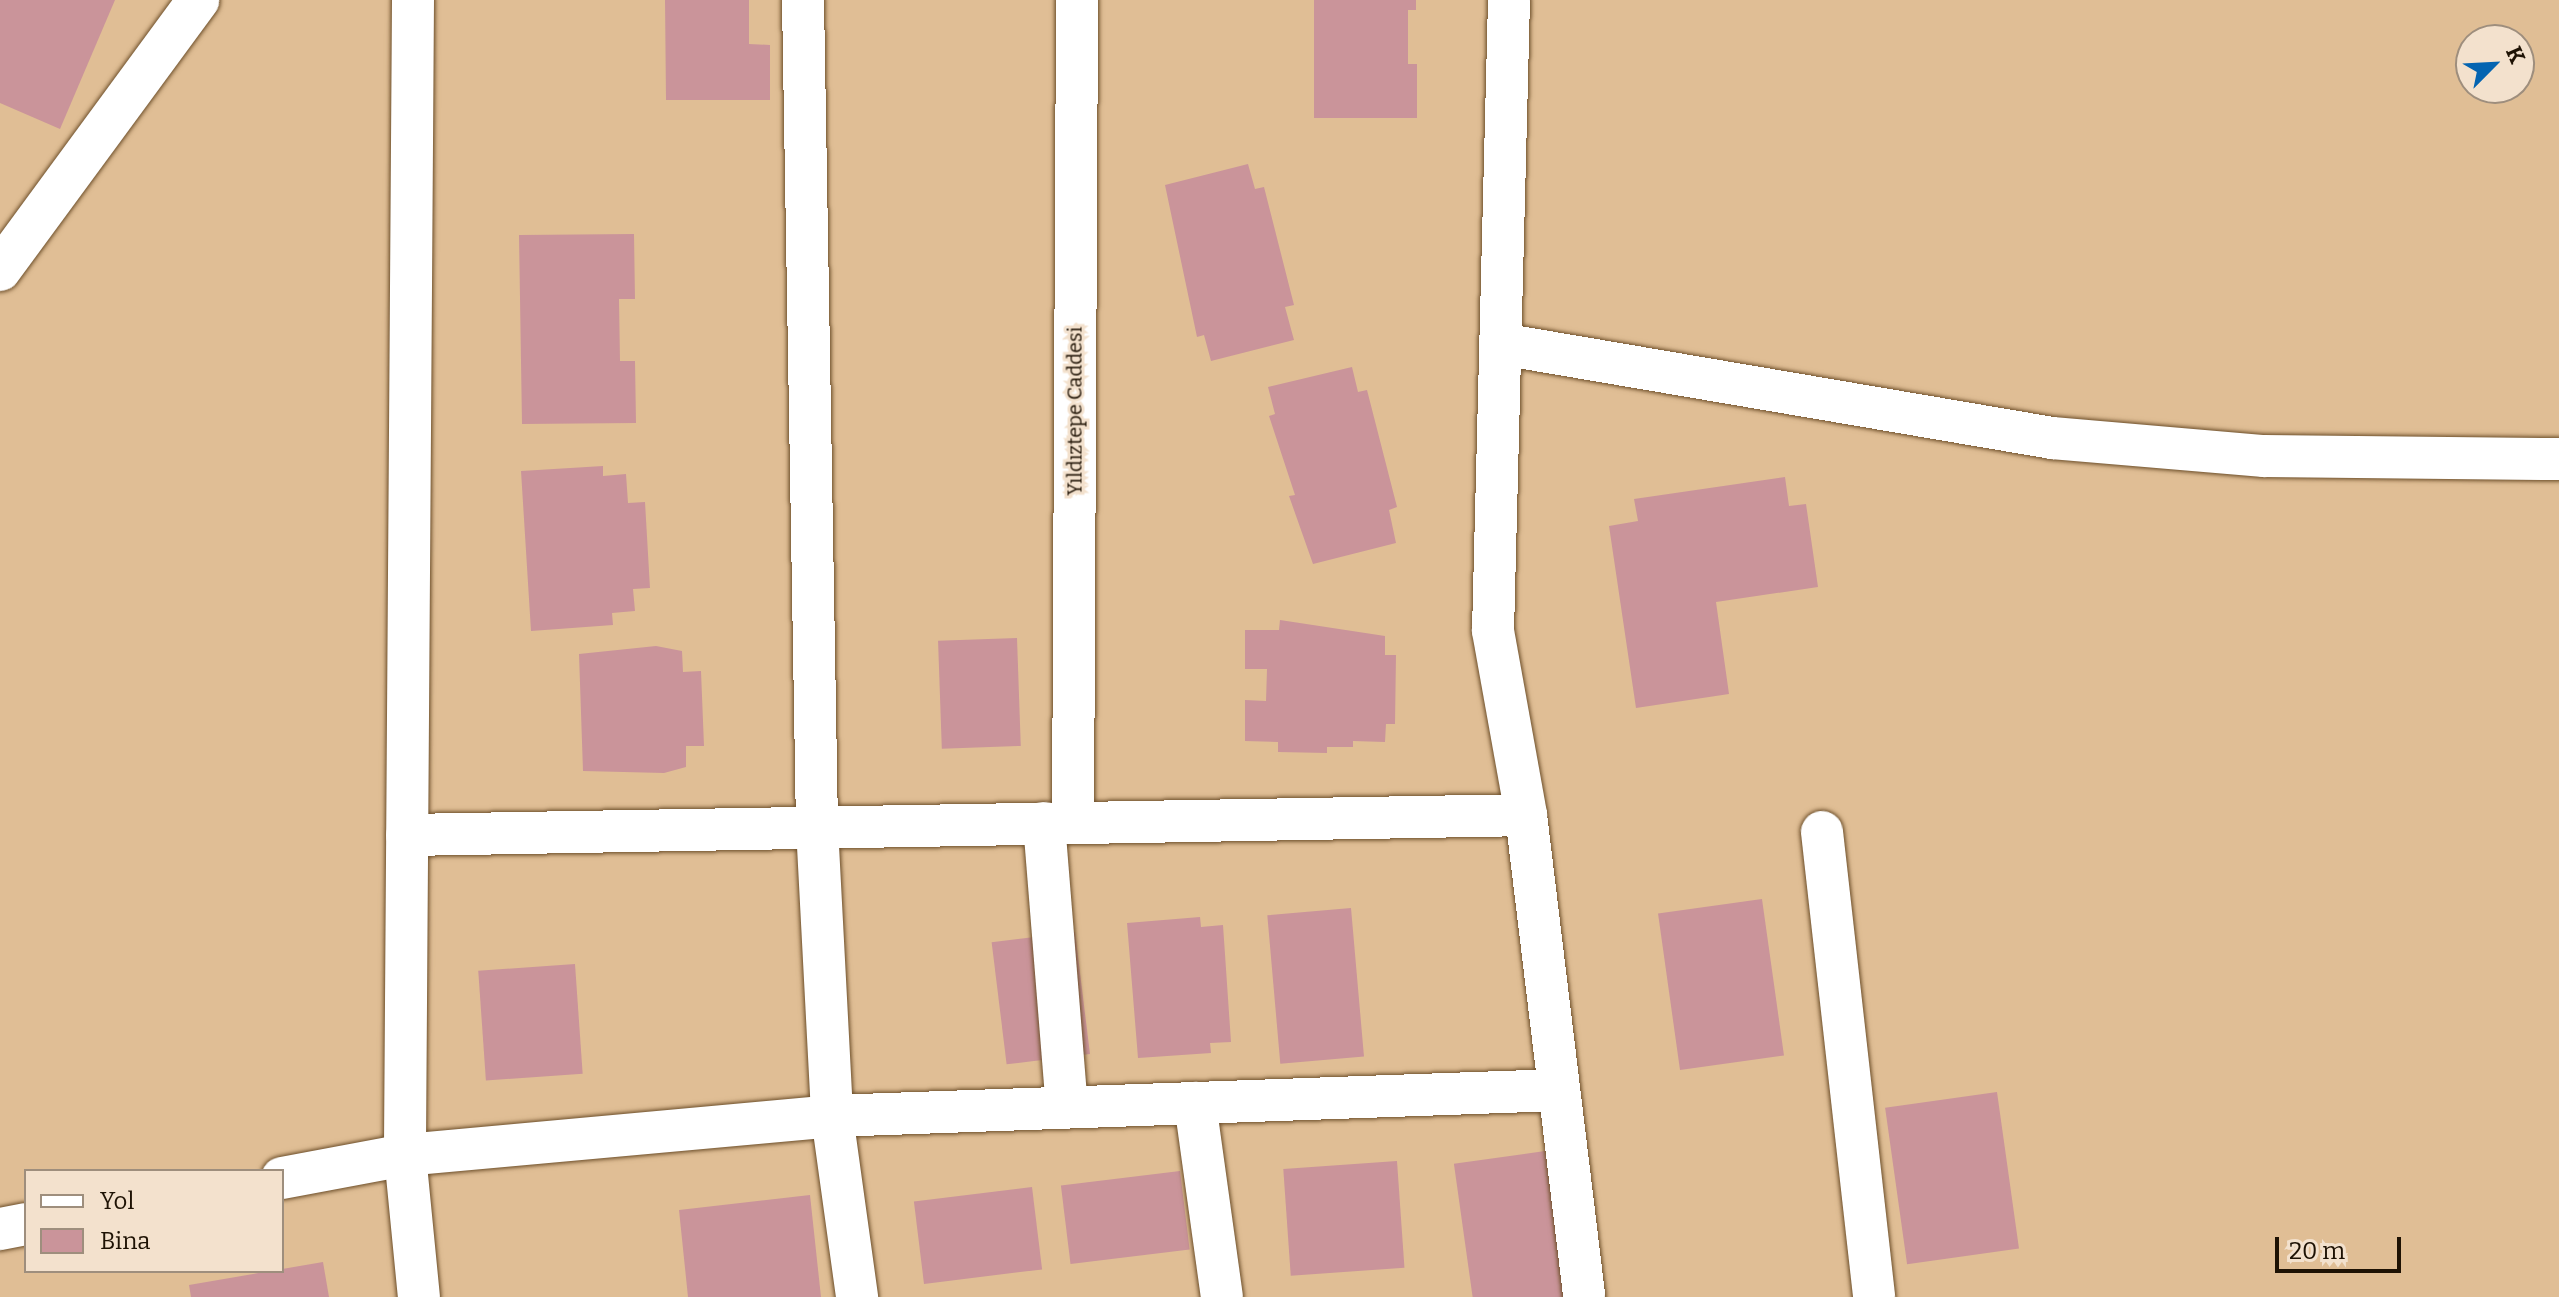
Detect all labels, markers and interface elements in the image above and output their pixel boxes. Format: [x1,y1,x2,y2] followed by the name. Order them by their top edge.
[2455,24,2535,104] north arrow
[2500,42,2531,68] text: K
[1063,326,1087,496] street label: Yıldıztepe Caddesi
[24,1169,284,1273] legend
[100,1187,134,1215] text: Yol
[2279,1221,2405,1271] scale bar
[100,1227,150,1255] text: Bina
[2289,1237,2345,1265] text: 20 m

